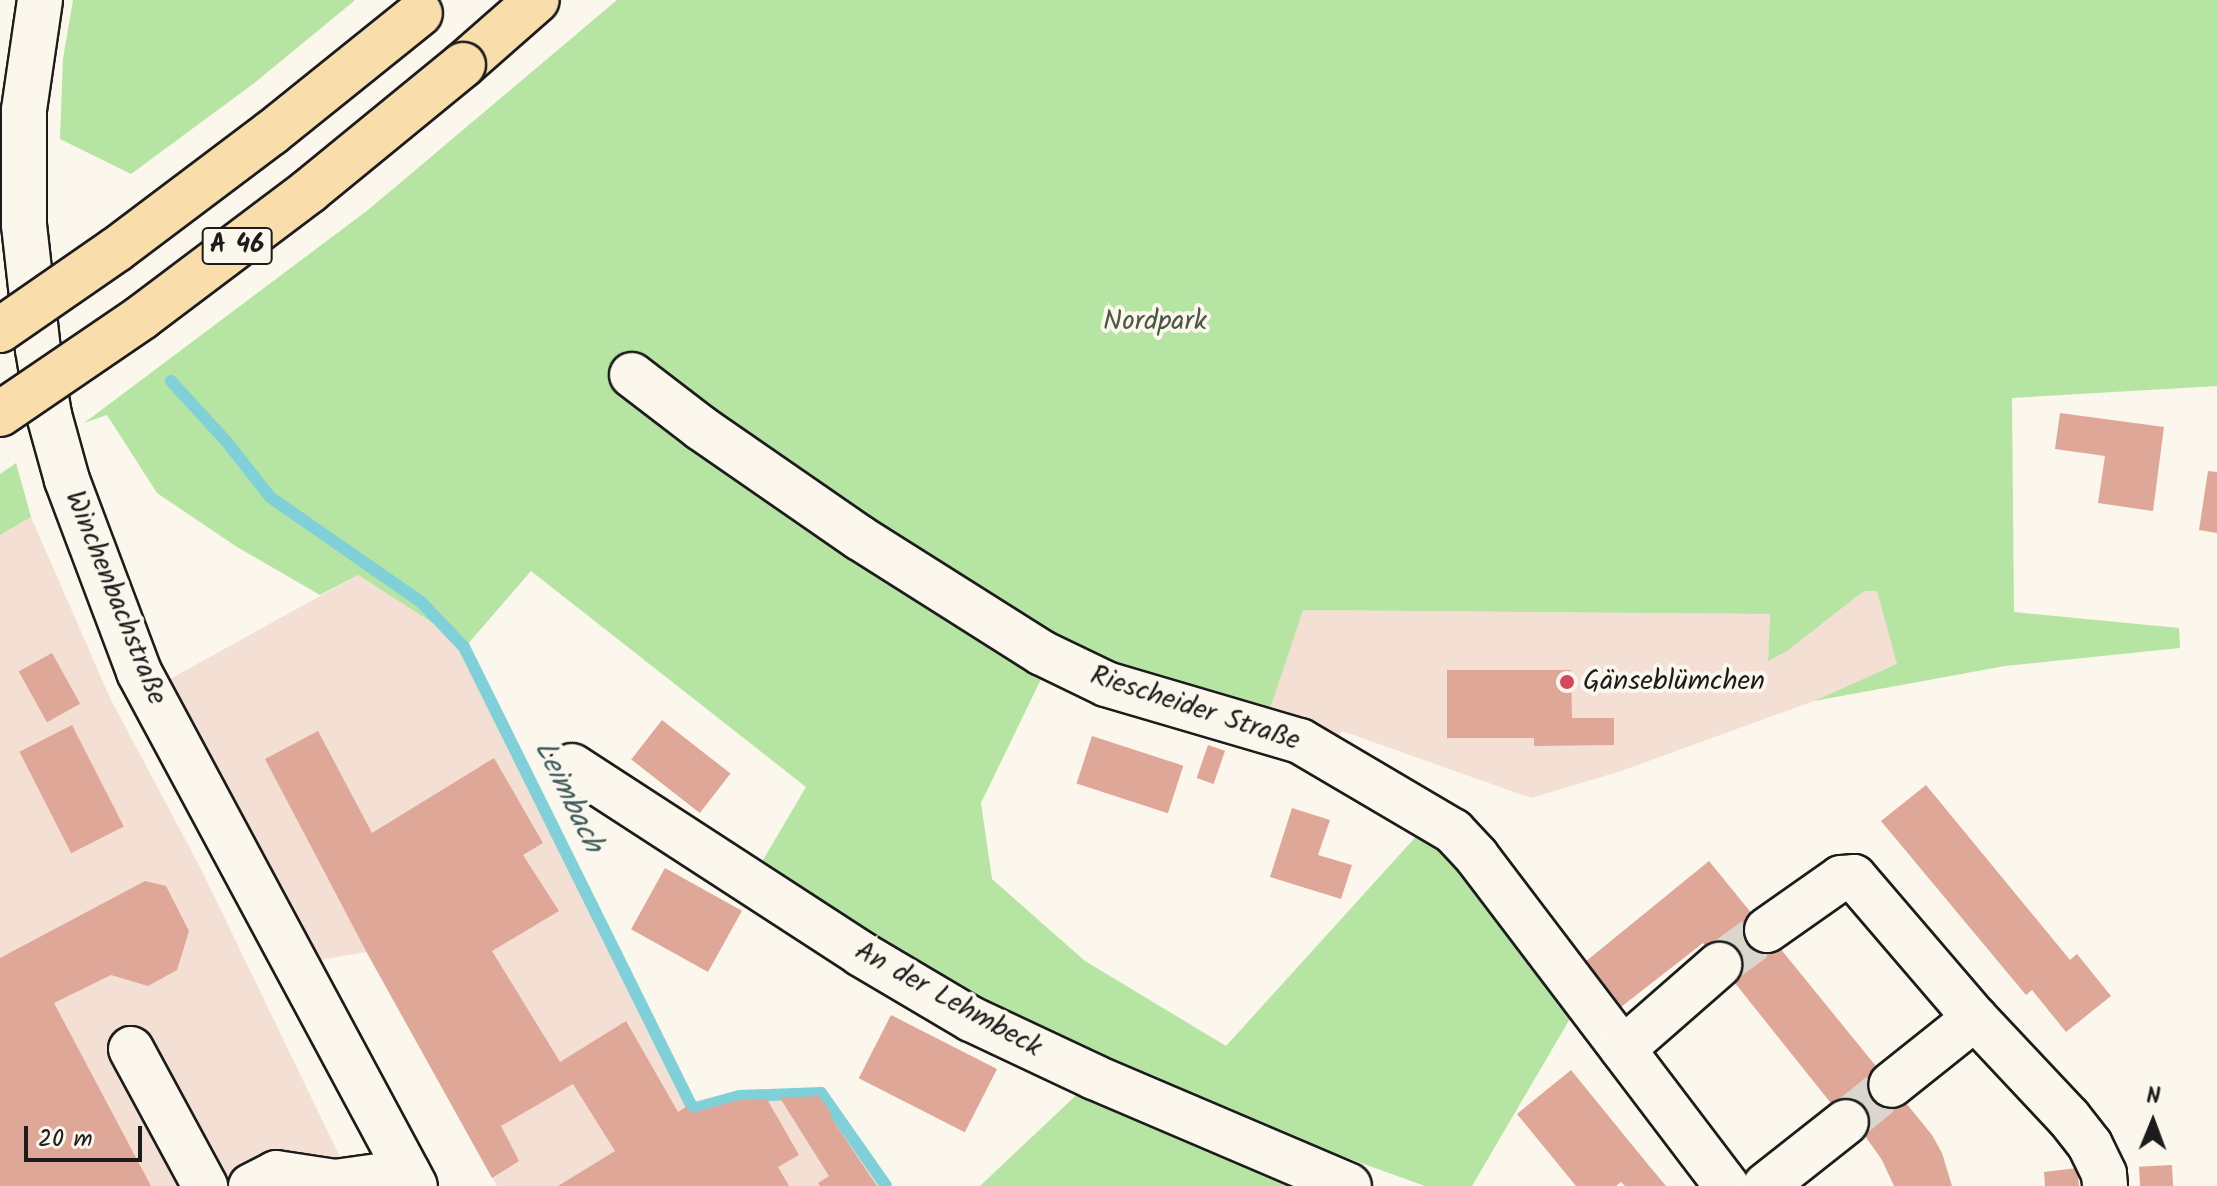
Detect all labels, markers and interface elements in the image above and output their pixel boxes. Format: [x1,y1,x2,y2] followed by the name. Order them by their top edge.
[201,224,273,268] road number: A 46
[1103,305,1207,339] park label: Nordpark
[57,486,173,710] street label: Winchenbachstraße
[1086,659,1304,759] street label: Riescheider Straße
[1583,665,1765,699] place label: Gänseblümchen
[1558,673,1576,691] marker: Gänseblümchen
[525,735,611,859] water label: Leimbach
[849,935,1047,1065] street label: An der Lehmbeck
[2146,1080,2161,1115] text: N
[2113,1082,2193,1162] north arrow
[28,1110,146,1160] scale bar
[38,1120,93,1159] text: 20 m

